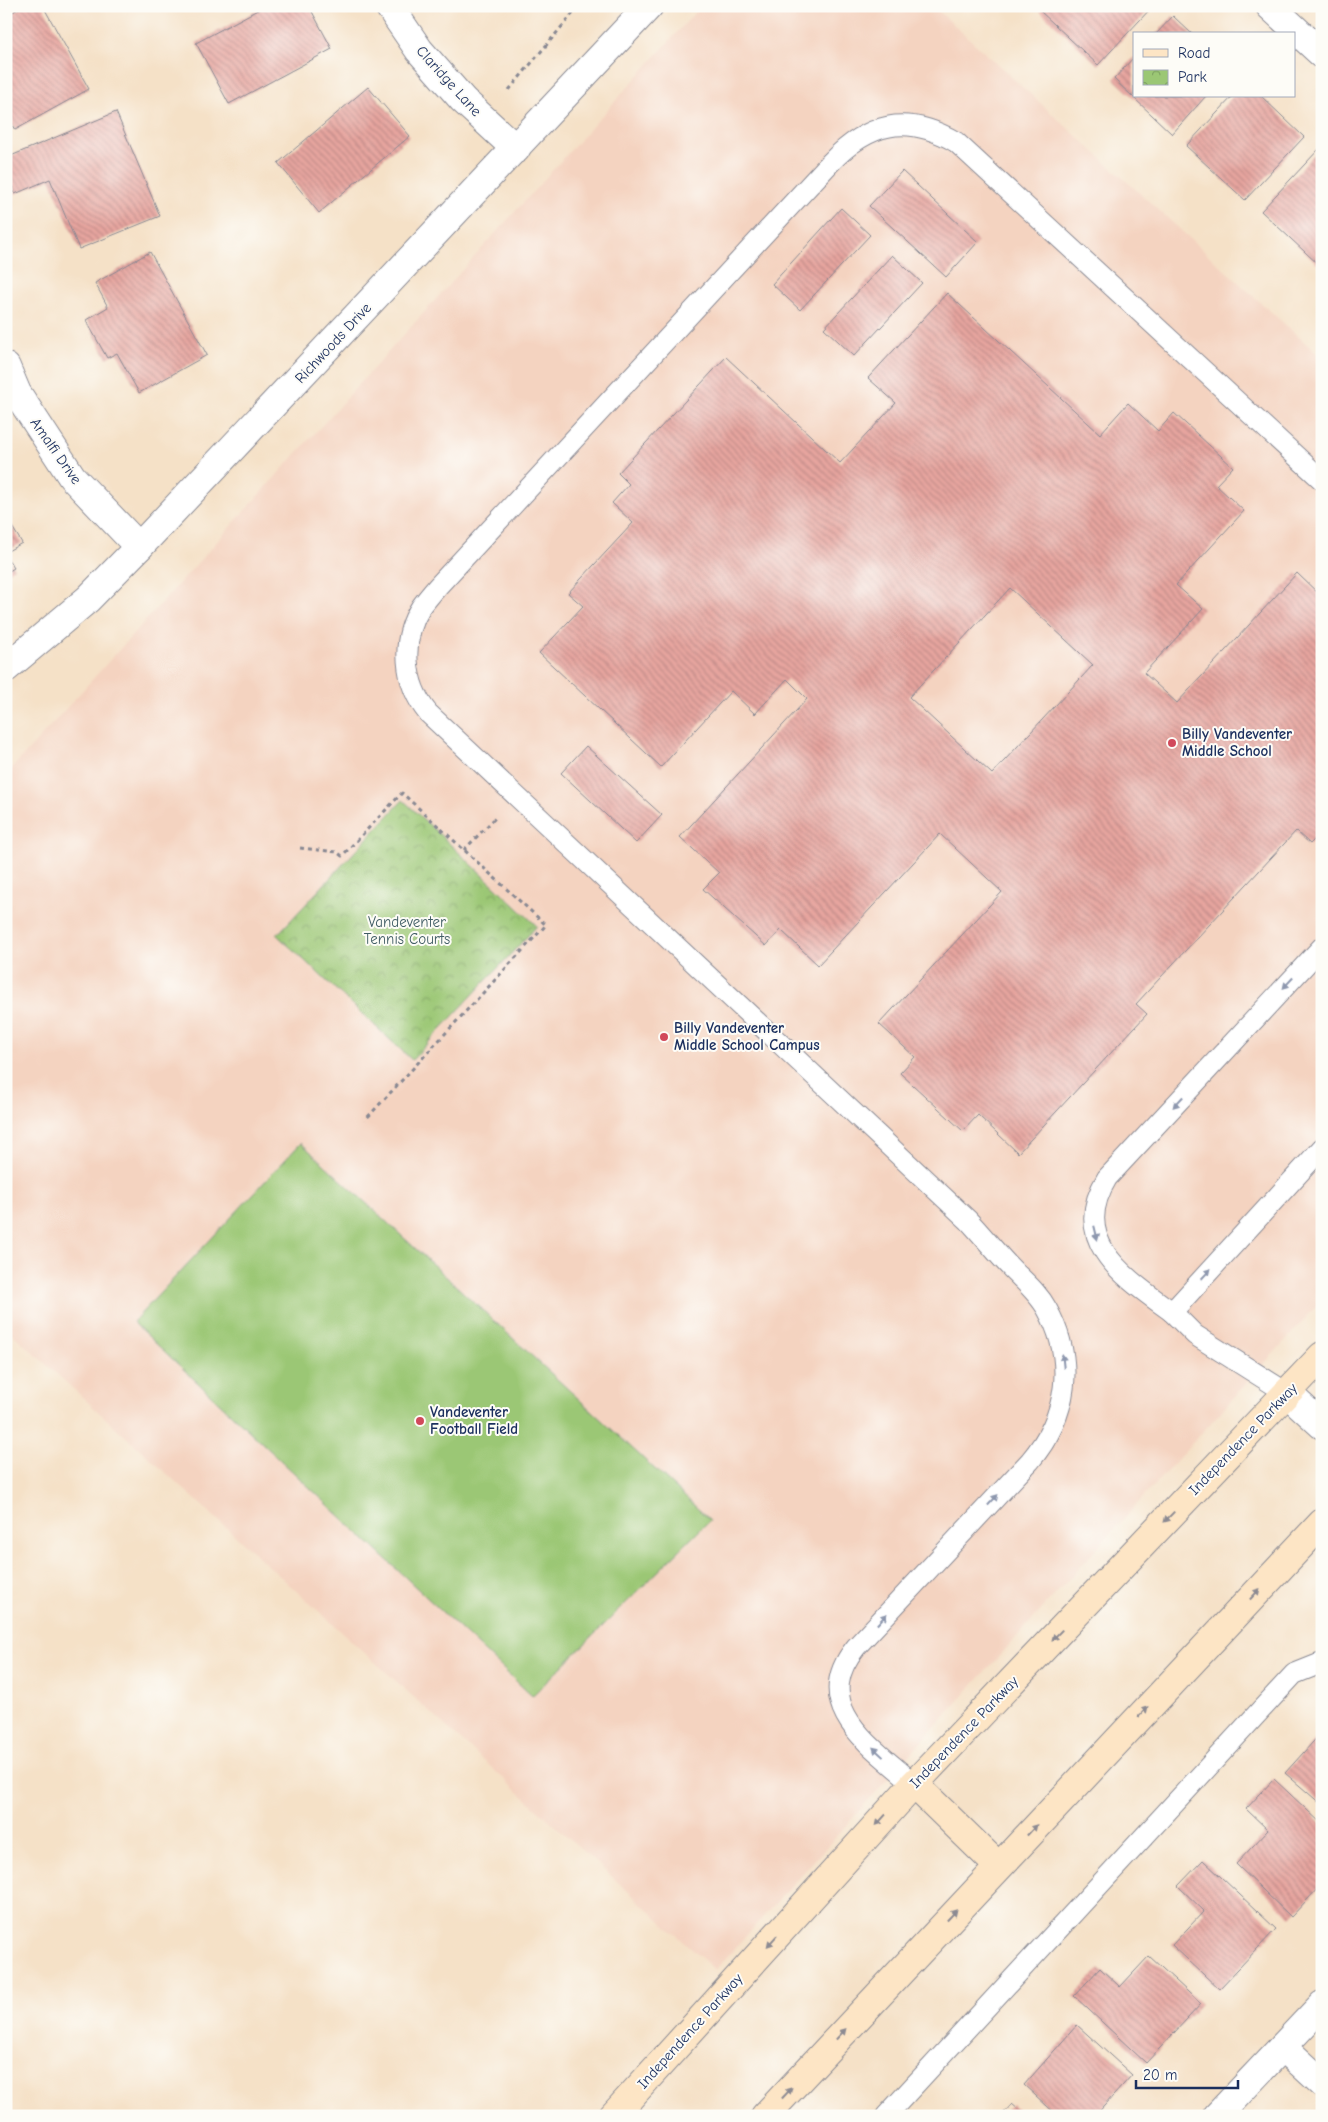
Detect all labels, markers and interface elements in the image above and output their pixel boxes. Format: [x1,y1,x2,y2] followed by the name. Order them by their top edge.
[1133,32,1296,98] legend
[413,42,486,120] street label: Claridge Lane
[1178,44,1210,62] text: Road
[1178,68,1207,86] text: Park
[291,299,375,387] street label: Richwoods Drive
[27,414,86,488] street label: Amalfi Drive
[1182,725,1292,760] place label: Billy Vandeventer Middle School
[1166,737,1178,749] marker: Billy Vandeventer Middle School
[364,913,450,948] park label: Vandeventer Tennis Courts
[1283,977,1294,989] one-way arrow
[674,1019,820,1054] place label: Billy Vandeventer Middle School Campus
[658,1031,670,1043] marker: Billy Vandeventer Middle School Campus
[1172,1095,1184,1107] one-way arrow
[1092,1226,1100,1241] one-way arrow
[1200,1269,1212,1281] one-way arrow
[1059,1352,1067,1368] one-way arrow
[1185,1379,1301,1499] street label: Independence Parkway
[430,1403,518,1438] place label: Vandeventer Football Field
[414,1415,426,1427] marker: Vandeventer Football Field
[987,1494,999,1506] one-way arrow
[1163,1511,1175,1523] one-way arrow
[1249,1588,1261,1600] one-way arrow
[877,1612,888,1625] one-way arrow
[1051,1629,1063,1641] one-way arrow
[906,1672,1022,1792] street label: Independence Parkway
[1137,1706,1149,1718] one-way arrow
[871,1746,884,1757] one-way arrow
[875,1814,887,1826] one-way arrow
[1026,1825,1038,1837] one-way arrow
[946,1910,958,1922] one-way arrow
[766,1934,778,1946] one-way arrow
[634,1969,747,2092] street label: Independence Parkway
[835,2029,847,2041] one-way arrow
[1136,2057,1238,2089] scale bar
[1143,2066,1177,2084] text: 20 m
[781,2087,793,2099] one-way arrow

